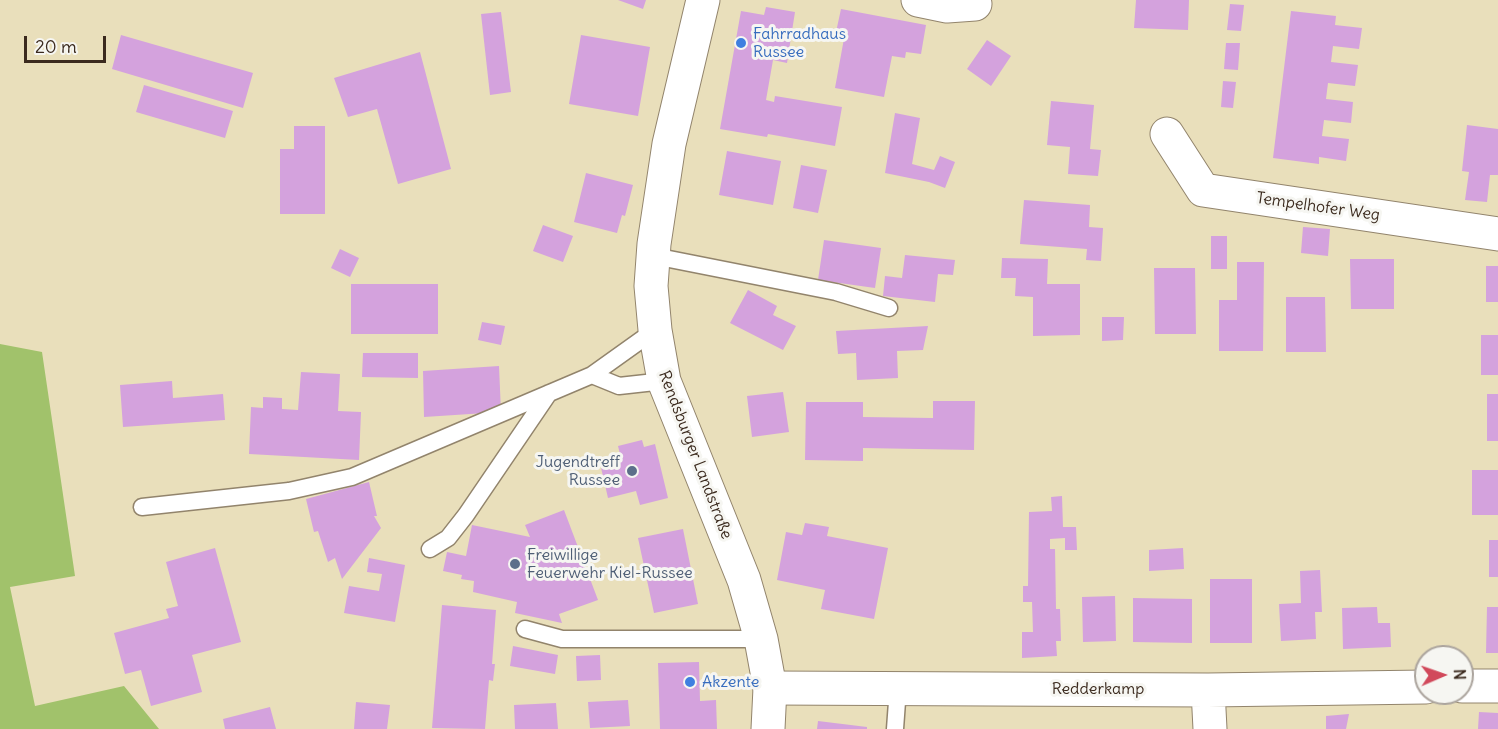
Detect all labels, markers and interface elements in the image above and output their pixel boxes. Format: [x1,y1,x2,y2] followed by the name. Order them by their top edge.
[27,24,110,62] scale bar
[753,24,846,62] place label: Fahrradhaus Russee
[35,35,77,58] text: 20 m
[734,36,748,50] marker: Fahrradhaus Russee
[1255,189,1381,225] street label: Tempelhofer Weg
[654,368,736,542] street label: Rendsburger Landstraße
[536,452,620,490] place label: Jugendtreff Russee
[625,464,639,478] marker: Jugendtreff Russee
[527,545,693,583] place label: Freiwillige Feuerwehr Kiel-Russee
[508,557,522,571] marker: Freiwillige Feuerwehr Kiel-Russee
[1414,645,1474,705] north arrow
[1450,669,1470,680] text: N
[702,672,759,692] place label: Akzente
[683,675,697,689] marker: Akzente
[1052,679,1144,699] street label: Redderkamp

